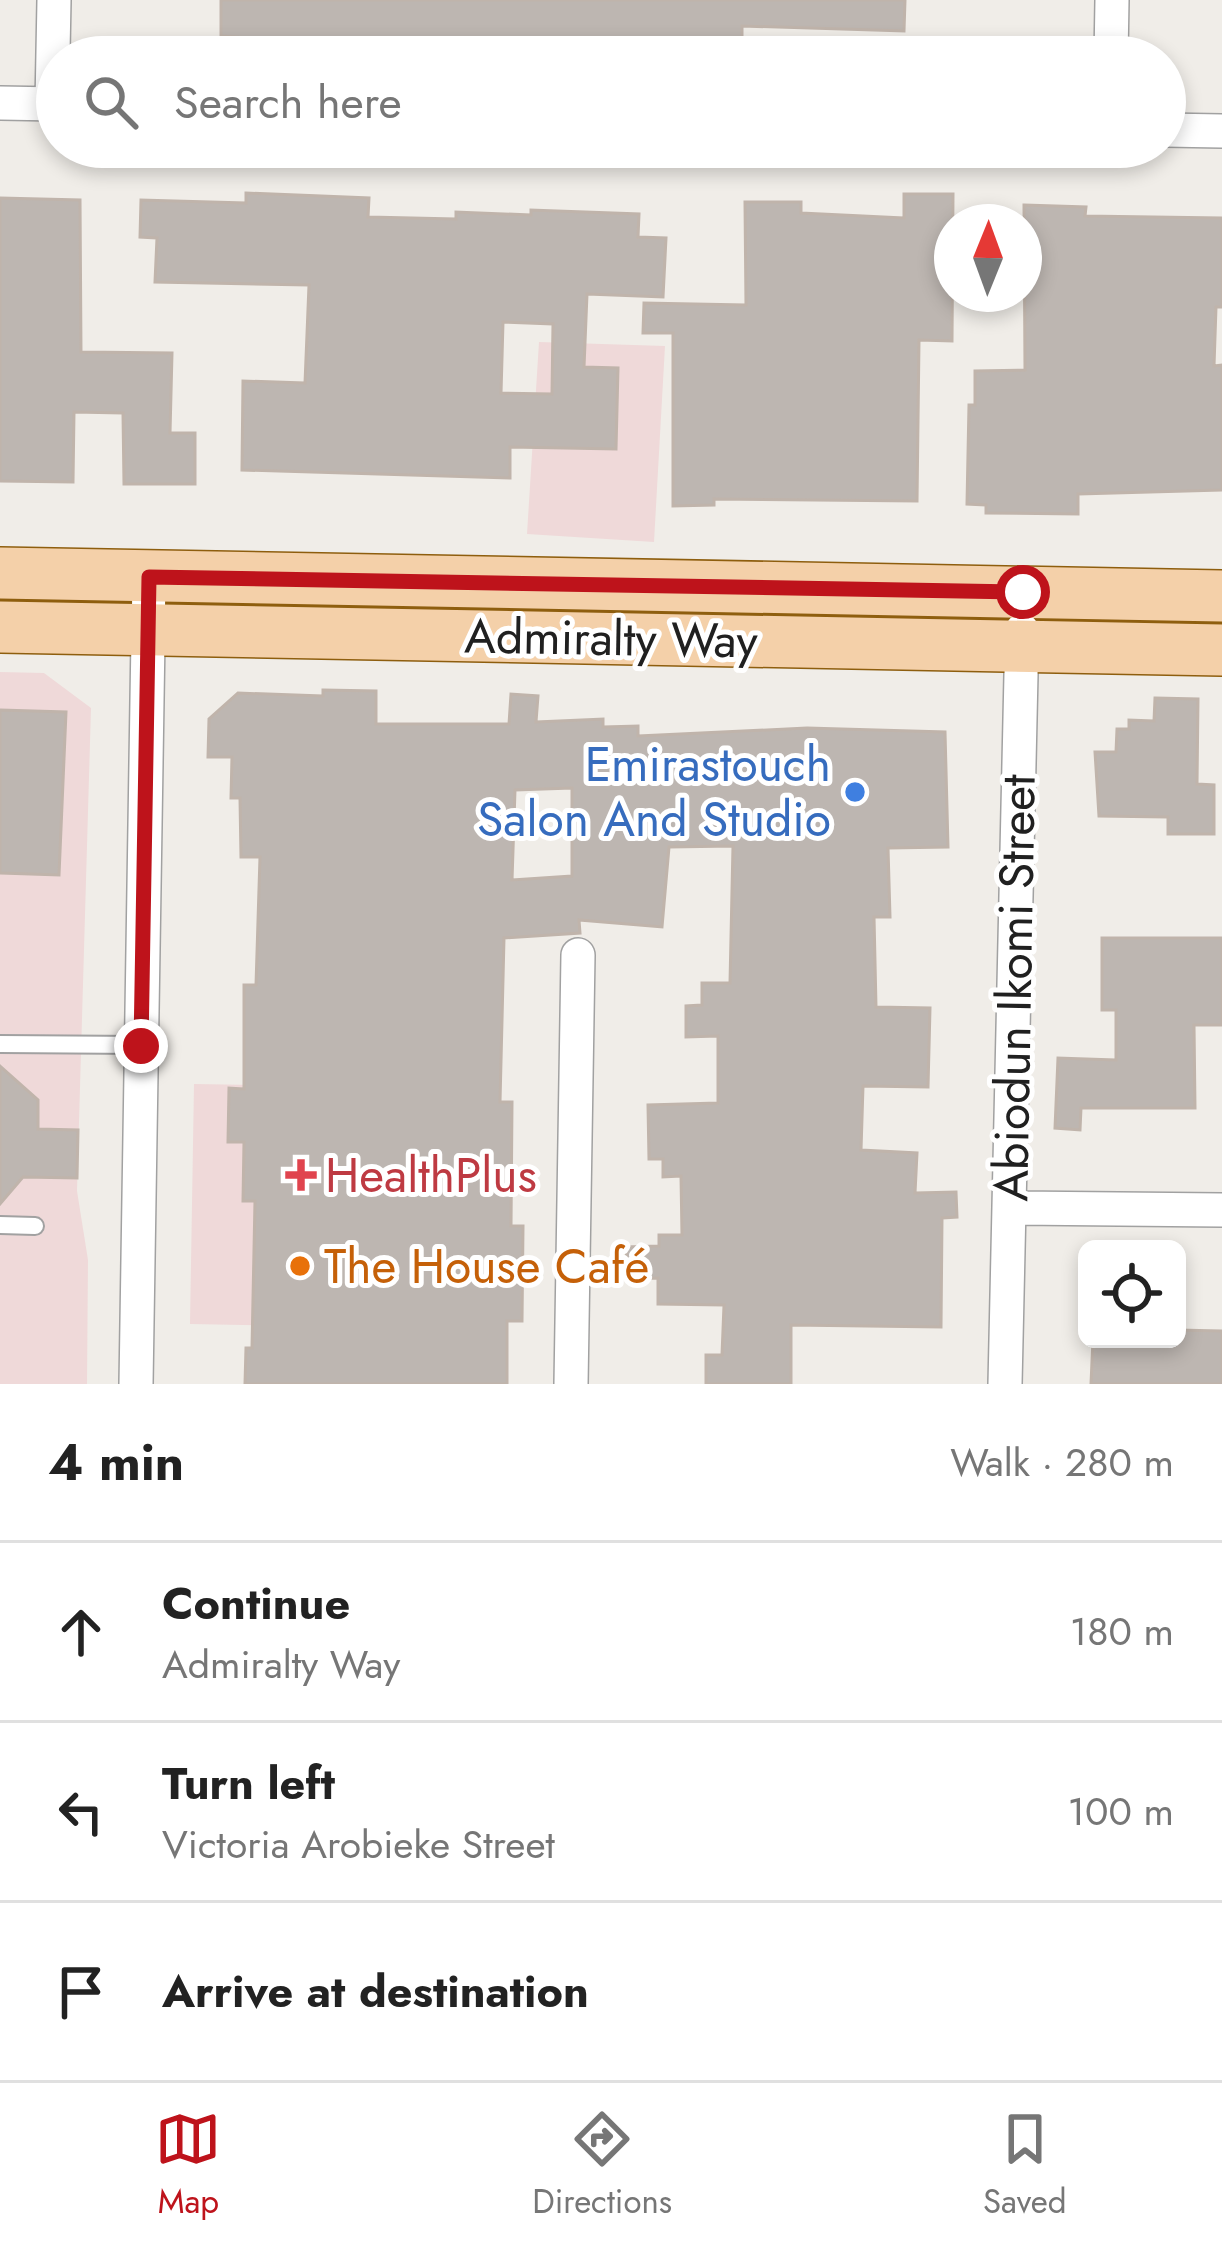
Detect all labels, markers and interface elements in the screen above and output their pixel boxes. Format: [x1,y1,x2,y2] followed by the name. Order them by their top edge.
[36,36,1186,168] search box
[78,69,144,135] icon: search
[174,70,402,135] text: Search here
[934,204,1042,312] north arrow
[996,565,1050,619] route start
[464,601,759,676] street label: Admiralty Way
[477,730,831,854] place label: Emirastouch Salon And Studio
[976,773,1053,1202] street label: Abiodun Ikomi Street
[842,779,868,805] marker: Emirastouch Salon And Studio
[114,1019,168,1073] route end
[325,1141,537,1210] place label: HealthPlus
[288,1162,314,1188] marker: HealthPlus
[324,1232,649,1301] place label: The House Café
[1078,1240,1186,1348] map controls
[1078,1240,1186,1348] button: locate
[287,1253,313,1279] marker: The House Café
[48,1425,184,1499] text: 4 min
[950,1434,1174,1491] text: Walk · 280 m
[162,1571,350,1636] text: Continue
[48,1599,114,1665] icon: ahead
[1070,1603,1174,1660] text: 180 m
[162,1636,400,1693] text: Admiralty Way
[162,1751,335,1816] text: Turn left
[48,1779,114,1845] icon: left
[1068,1783,1174,1840] text: 100 m
[162,1816,555,1873] text: Victoria Arobieke Street
[48,1959,114,2025] icon: arrive
[162,1959,589,2024] text: Arrive at destination
[155,2106,221,2225] tab: Map
[532,2106,672,2225] tab: Directions
[983,2106,1067,2225] tab: Saved

